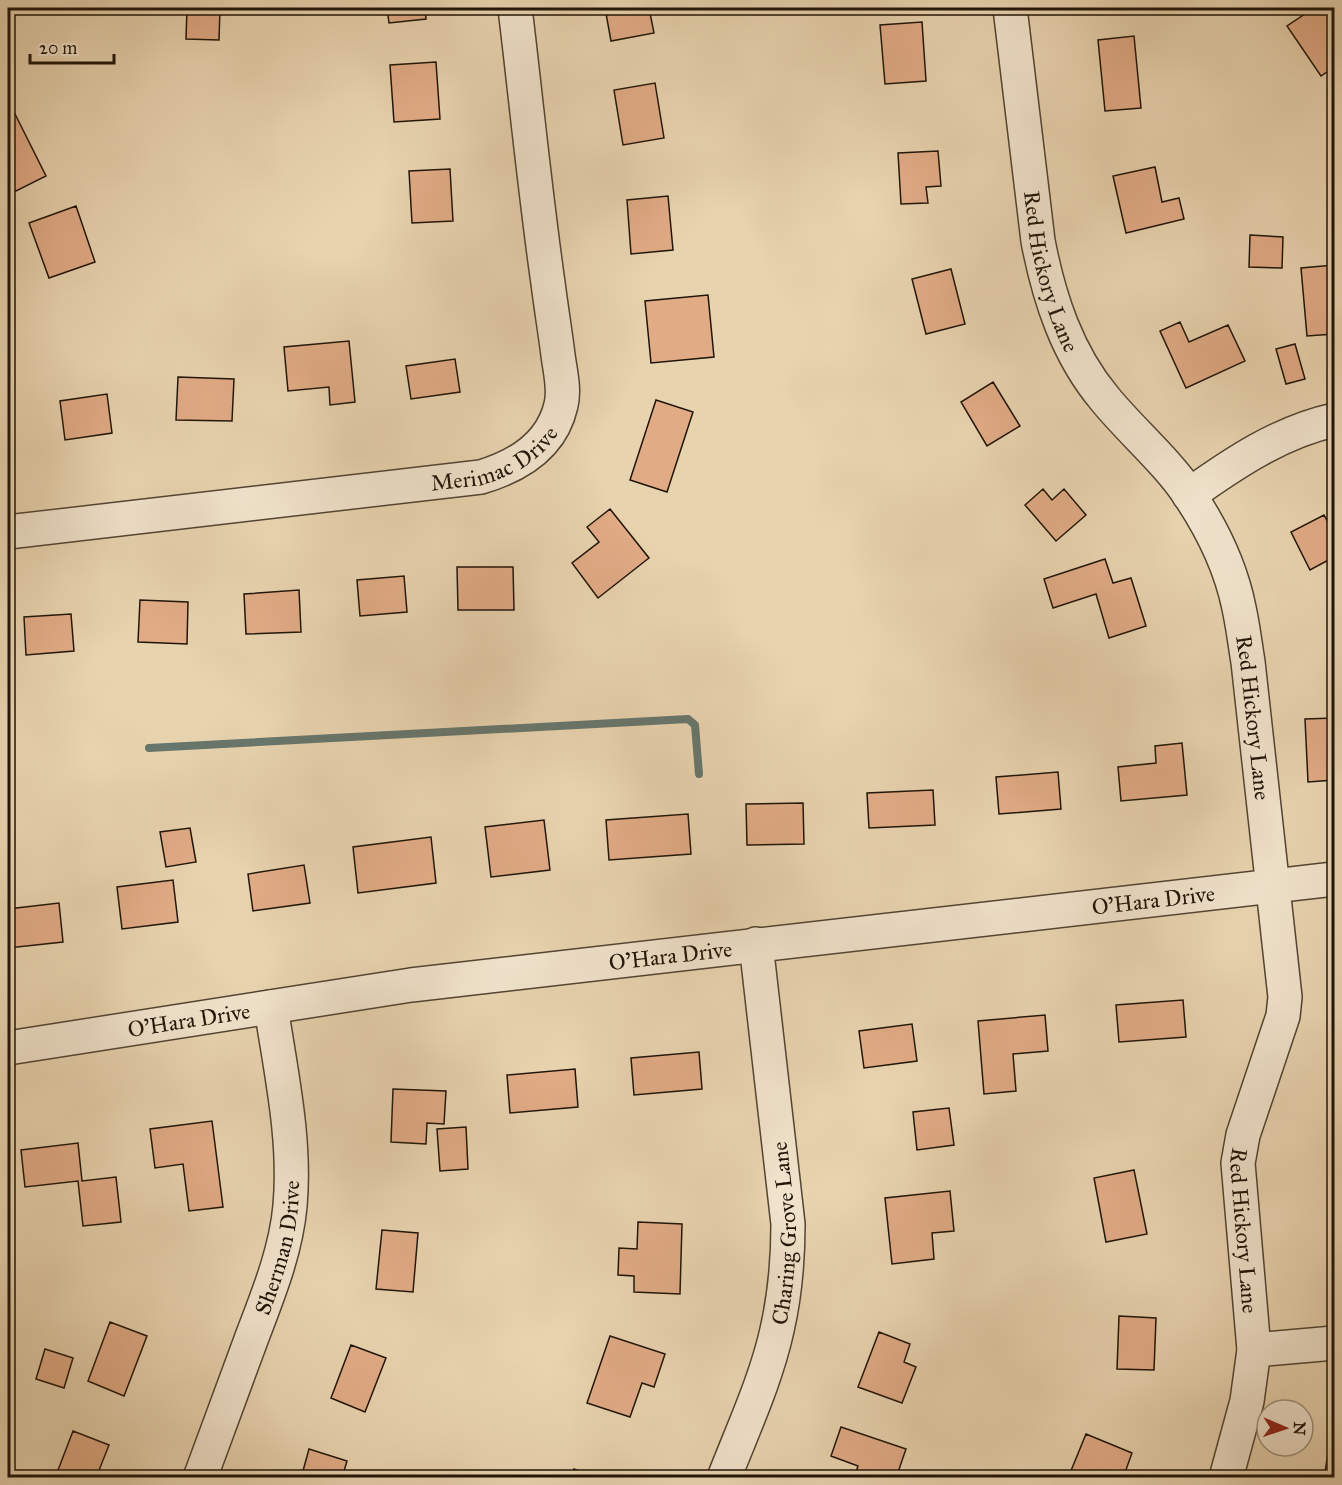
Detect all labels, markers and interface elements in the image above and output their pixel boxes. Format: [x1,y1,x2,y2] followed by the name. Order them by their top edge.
[30,27,114,65] scale bar
[39,37,77,59] text: 20 m
[1019,189,1085,356] street label: Red Hickory Lane
[429,421,563,496] street label: Merimac Drive
[1231,633,1277,801] street label: Red Hickory Lane
[1090,879,1216,920] street label: O'Hara Drive
[607,935,733,976] street label: O'Hara Drive
[126,997,252,1043] street label: O'Hara Drive
[765,1140,802,1327] street label: Charing Grove Lane
[1225,1146,1264,1314] street label: Red Hickory Lane
[248,1180,305,1318] street label: Sherman Drive
[1255,1398,1315,1458] north arrow
[1290,1421,1309,1436] text: N

